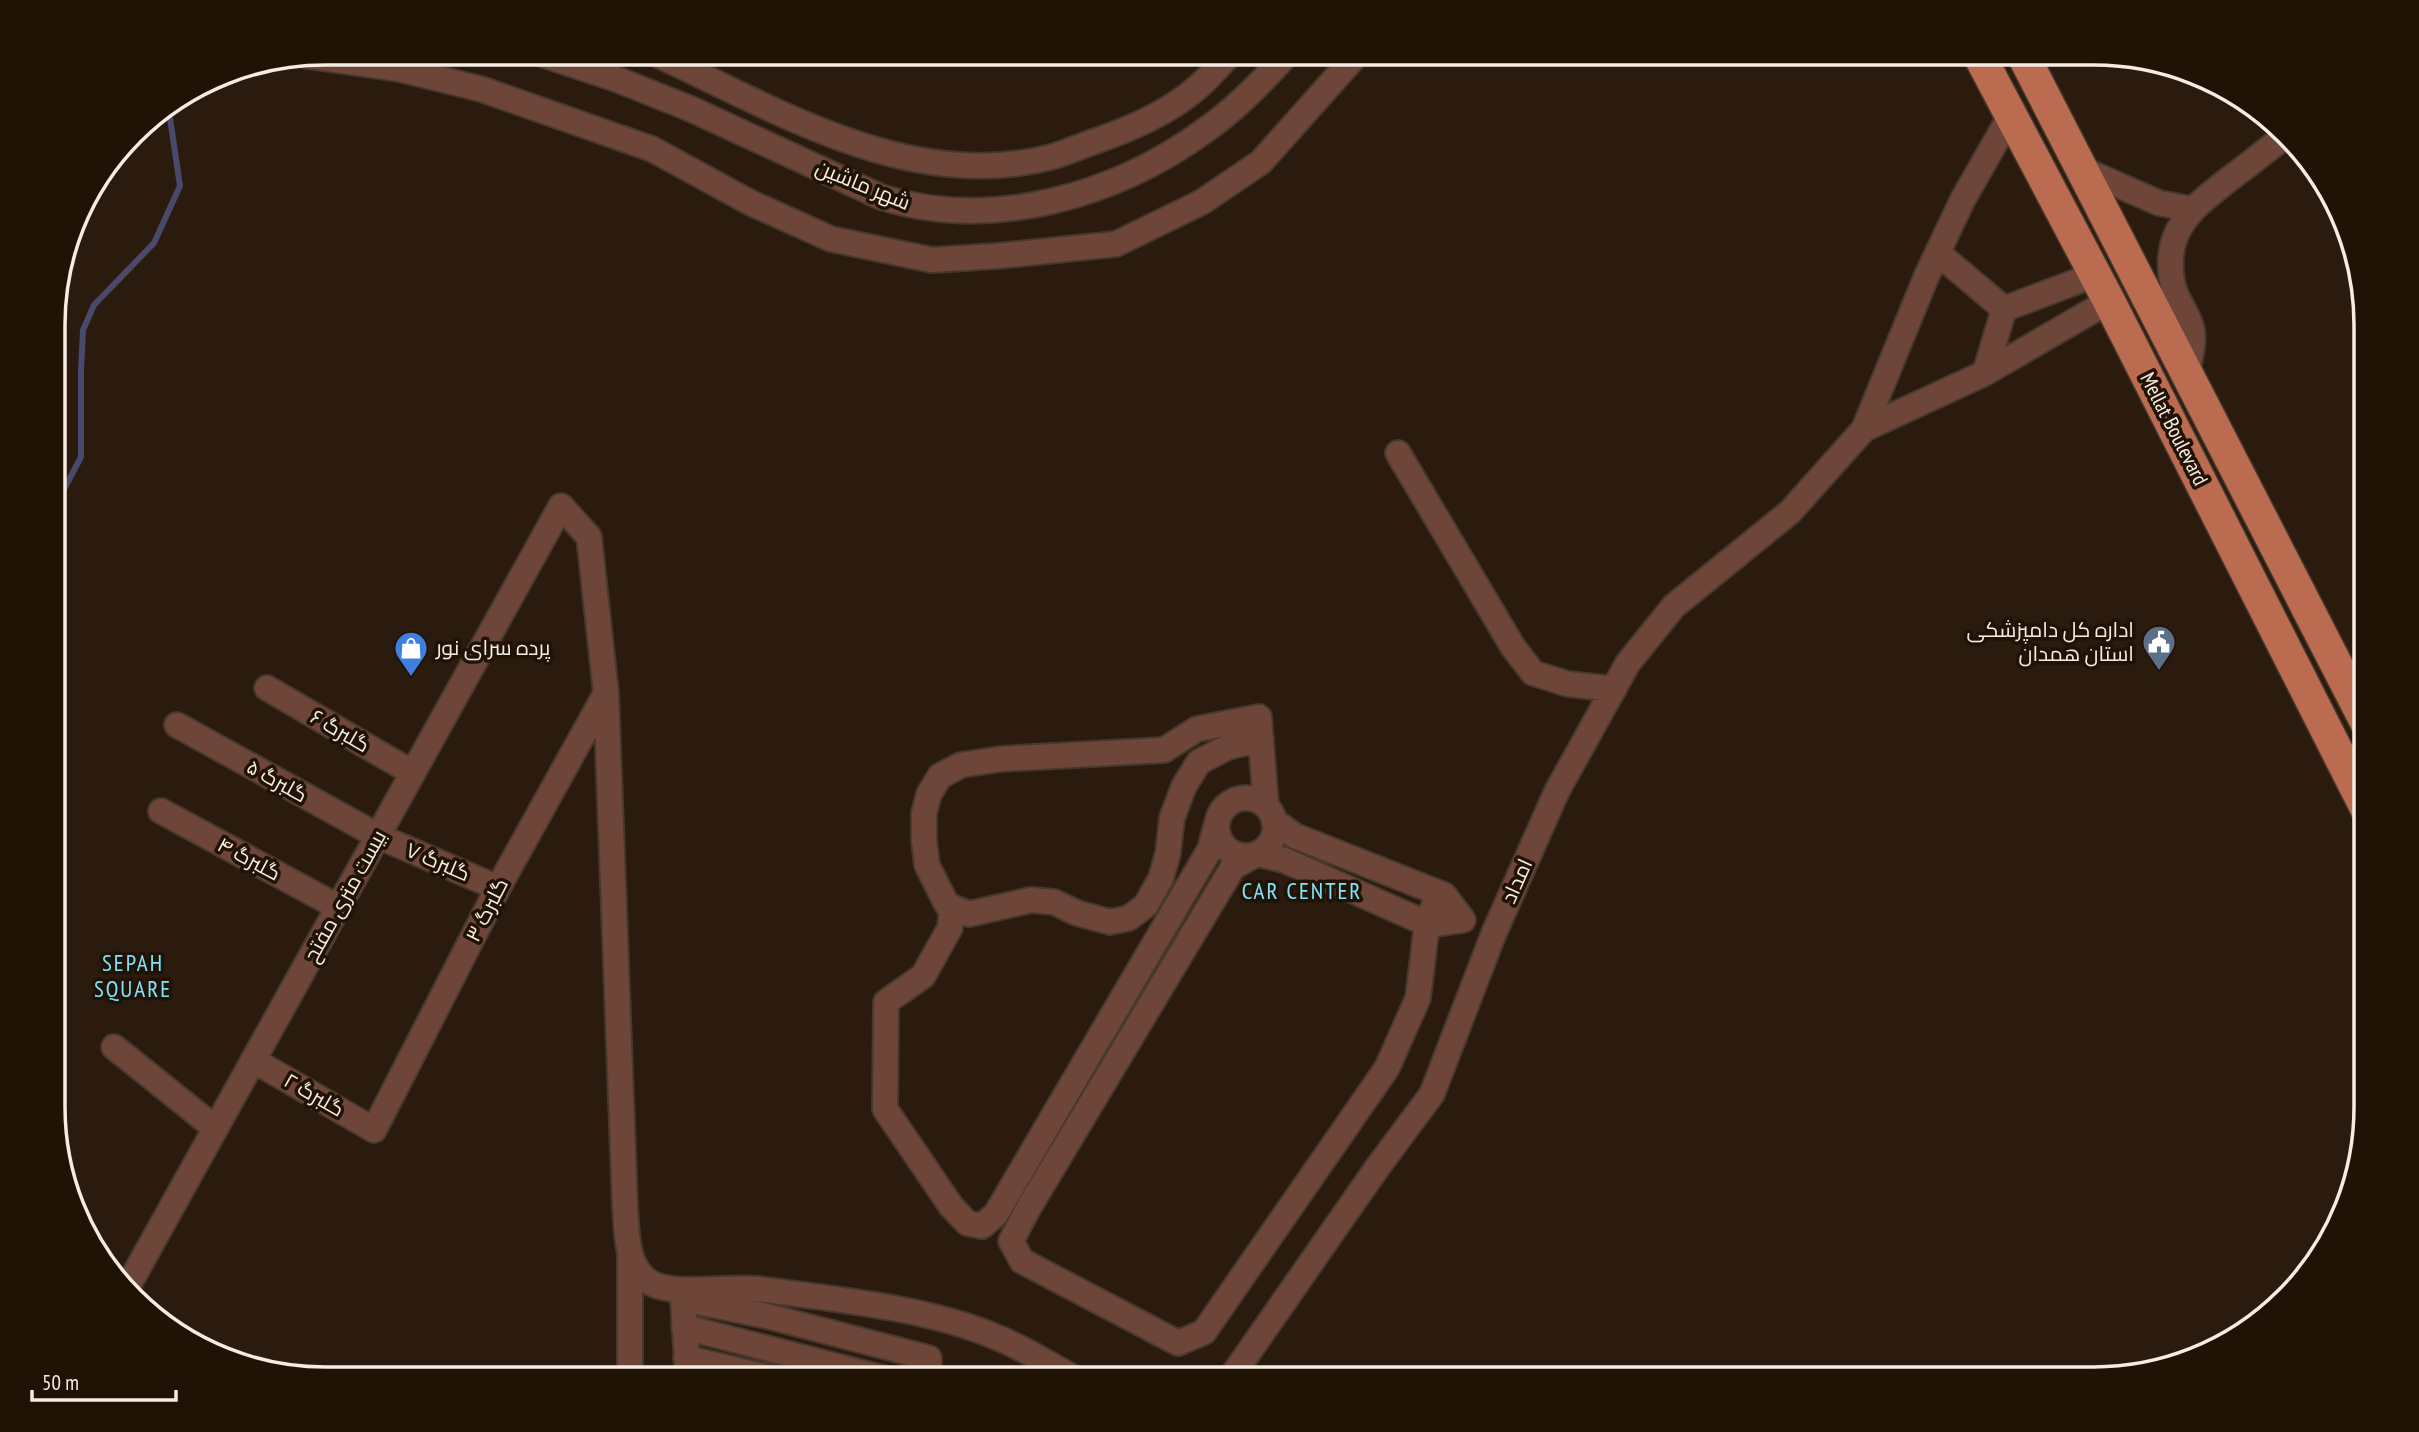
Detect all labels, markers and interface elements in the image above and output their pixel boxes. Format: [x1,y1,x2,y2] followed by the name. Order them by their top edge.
[812,153,915,216] street label: شهر ماشین
[2134,368,2214,490] street label: Mellat Boulevard
[1967,616,2134,667] place label: اداره کل دامپزشکی استان همدان
[2140,623,2178,672] public building icon: اداره کل دامپزشکی استان همدان
[392,629,430,678] shop icon: پرده سرای نور
[435,634,551,662] place label: پرده سرای نور
[306,703,375,758] street label: گلبرگ ۶
[242,753,312,808] street label: گلبرگ ۵
[297,825,393,967] street label: بیست متری مفتح
[213,831,286,886] street label: گلبرگ ۴
[402,836,474,887] street label: گلبرگ ۷
[1495,854,1538,907] street label: امداد
[459,873,514,946] street label: گلبرگ ۳
[1242,876,1362,905] district label: CAR CENTER
[94,948,172,1003] district label: SEPAH SQUARE
[279,1067,349,1123] street label: گلبرگ ۲
[32,1358,175,1402] scale bar
[42,1369,79,1396] text: 50 m

